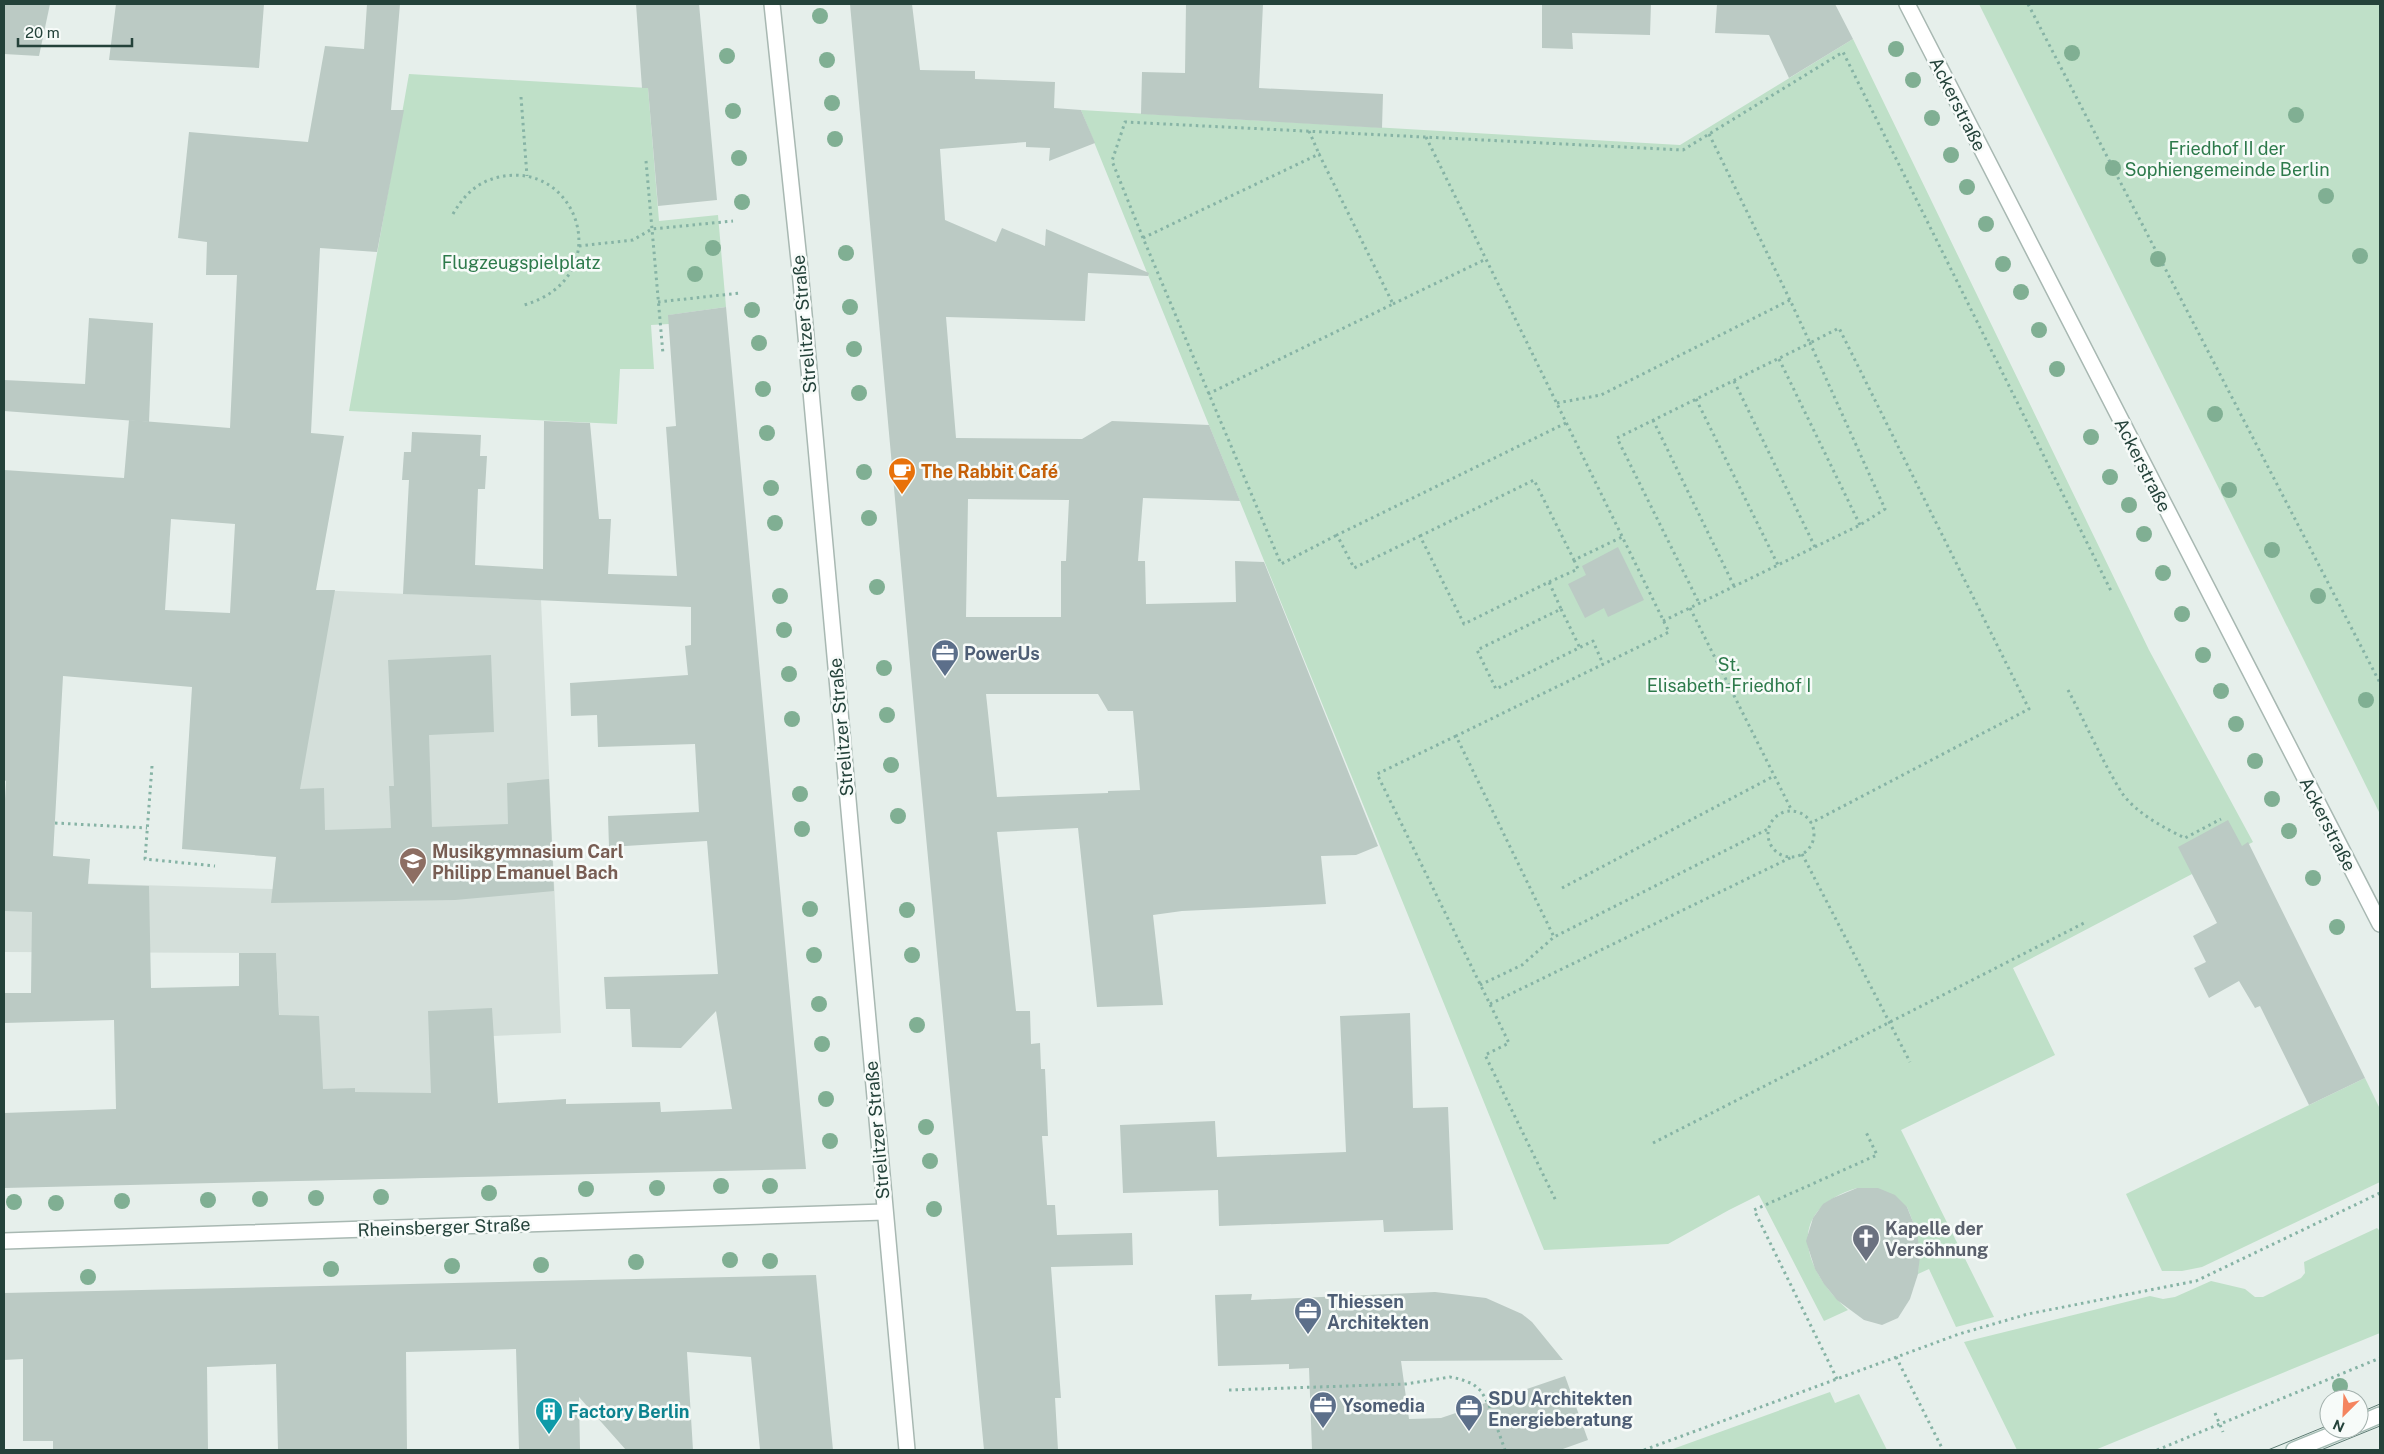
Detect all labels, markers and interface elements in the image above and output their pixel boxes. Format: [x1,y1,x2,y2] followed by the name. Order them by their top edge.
[18,15,131,47] scale bar
[25,24,60,41] text: 20 m
[1925,54,1991,154] street label: Ackerstraße
[2124,138,2330,180] park label: Friedhof II der Sophiengemeinde Berlin
[442,252,600,273] park label: Flugzeugspielplatz
[787,254,821,394] street label: Strelitzer Straße
[2110,415,2176,515] street label: Ackerstraße
[887,456,917,495] cafe icon: The Rabbit Café
[921,461,1058,482] place label: The Rabbit Café
[930,638,960,677] office icon: PowerUs
[964,643,1040,664] place label: PowerUs
[1647,654,1811,696] park label: St. Elisabeth-Friedhof I
[824,657,858,797] street label: Strelitzer Straße
[2295,774,2361,874] street label: Ackerstraße
[432,841,624,883] place label: Musikgymnasium Carl Philipp Emanuel Bach
[398,846,428,885] school or university icon: Musikgymnasium Carl Philipp Emanuel Bach
[860,1060,894,1200] street label: Strelitzer Straße
[357,1213,531,1241] street label: Rheinsberger Straße
[1885,1218,1988,1260] place label: Kapelle der Versöhnung
[1851,1223,1881,1262] church icon: Kapelle der Versöhnung
[1327,1291,1429,1333] place label: Thiessen Architekten
[1293,1296,1323,1335] office icon: Thiessen Architekten
[1488,1388,1633,1430] place label: SDU Architekten Energieberatung
[2319,1389,2369,1439] north arrow
[1308,1390,1338,1429] office icon: Ysomedia
[1454,1393,1484,1432] office icon: SDU Architekten Energieberatung
[1342,1395,1425,1416] place label: Ysomedia
[534,1396,564,1435] building icon: Factory Berlin
[568,1401,689,1422] place label: Factory Berlin
[2330,1416,2347,1435] text: N

